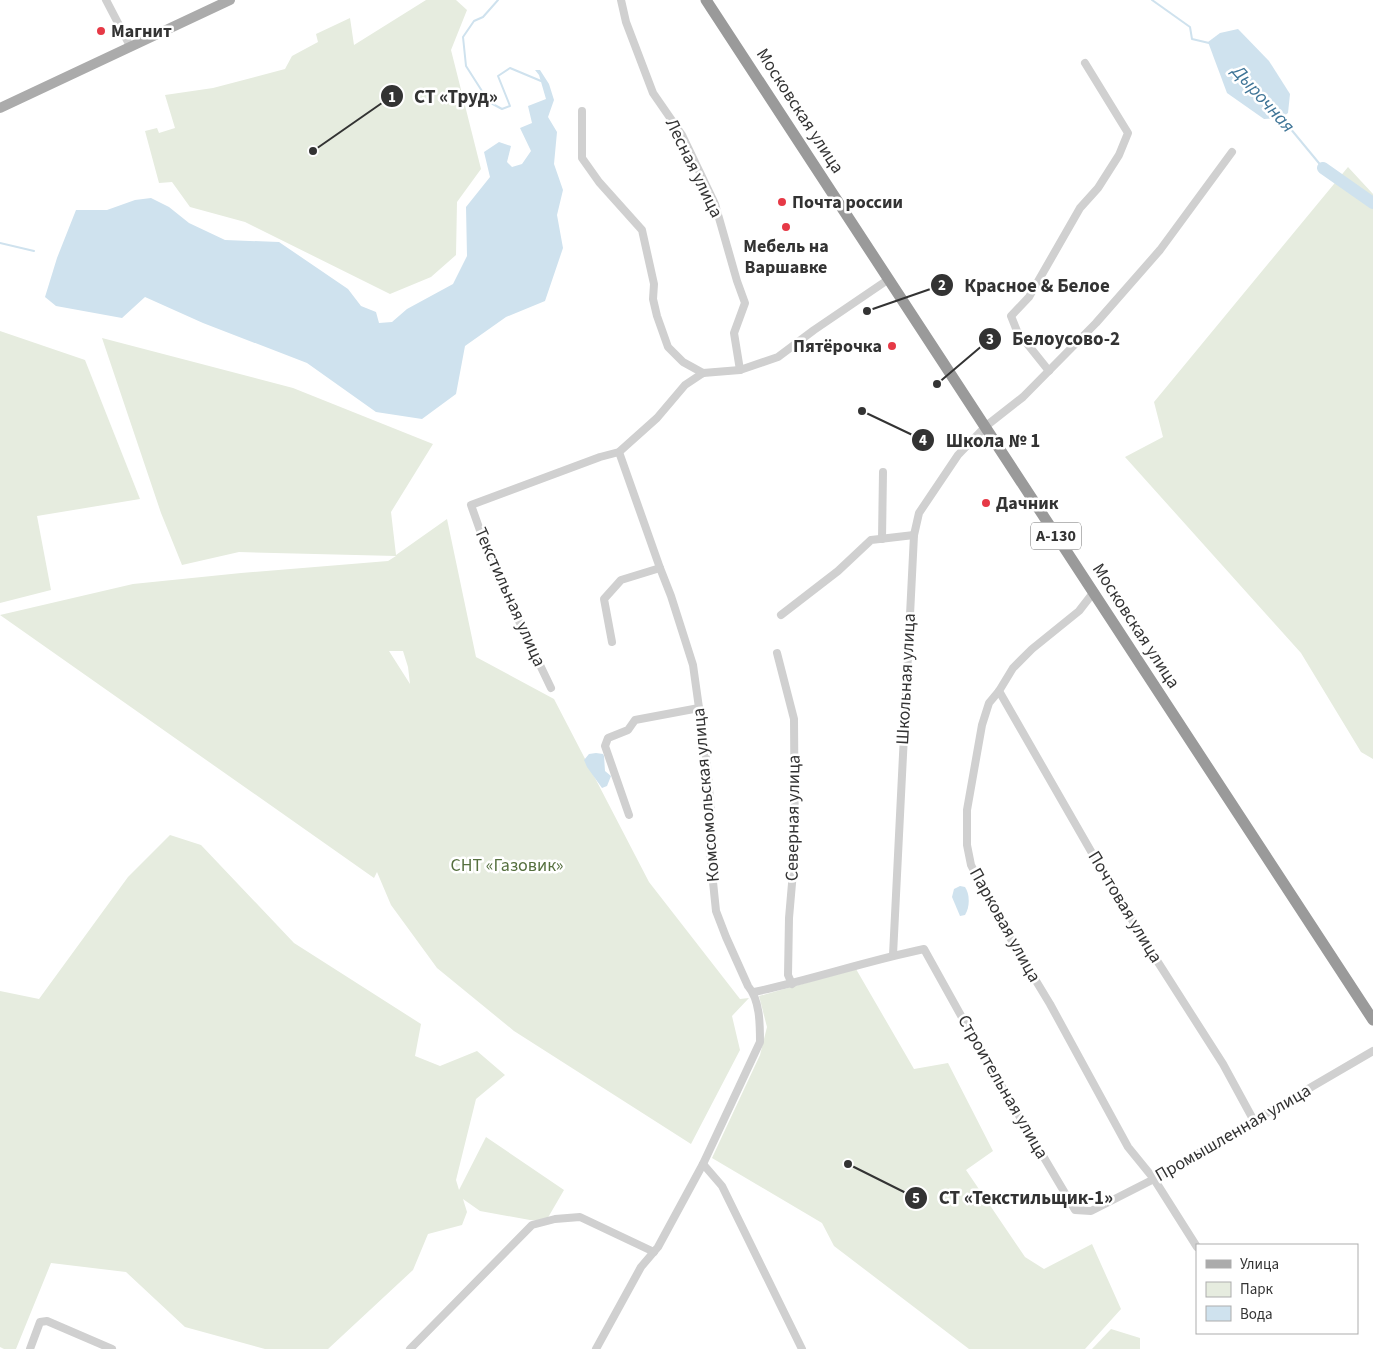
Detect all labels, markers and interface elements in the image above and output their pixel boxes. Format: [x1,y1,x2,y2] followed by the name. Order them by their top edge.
[111,19,172,44] place label: Магнит
[95,25,107,37] marker: Магнит
[750,44,850,178] street label: Московская улица
[1225,58,1301,139] water label: Дырочная
[379,79,508,113] callout: СТ «Труд»
[414,84,498,111] text: СТ «Труд»
[388,87,396,108] text: 1
[659,114,729,222] street label: Лесная улица
[792,190,903,215] place label: Почта россии
[776,196,788,208] marker: Почта россии
[780,221,792,233] marker: Мебель на Варшавке
[743,234,829,280] place label: Мебель на Варшавке
[929,268,1120,302] callout: Красное & Белое
[964,273,1110,300] text: Красное & Белое
[938,275,946,296] text: 2
[977,322,1130,356] callout: Белоусово-2
[1012,326,1120,353] text: Белоусово-2
[986,329,994,350] text: 3
[793,334,882,359] place label: Пятёрочка
[886,340,898,352] marker: Пятёрочка
[910,423,1050,457] callout: Школа № 1
[946,428,1040,455] text: Школа № 1
[919,430,927,451] text: 4
[996,491,1059,516] place label: Дачник
[980,497,992,509] marker: Дачник
[1031,522,1081,550] road number: А-130
[468,523,552,671] street label: Текстильная улица
[1086,559,1186,693] street label: Московская улица
[890,613,922,745] street label: Школьная улица
[686,707,726,883] street label: Комсомольская улица
[779,755,807,881] street label: Северная улица
[1082,846,1168,968] street label: Почтовая улица
[451,853,563,878] park label: СНТ «Газовик»
[963,863,1047,987] street label: Парковая улица
[952,1010,1054,1164] street label: Строительная улица
[1150,1078,1316,1188] street label: Промышленная улица
[904,1181,1123,1215] callout: СТ «Текстильщик-1»
[939,1185,1113,1212] text: СТ «Текстильщик-1»
[912,1188,920,1209] text: 5
[1196,1244,1358,1334] legend
[1240,1254,1279,1275] text: Улица
[1240,1279,1274,1300] text: Парк
[1240,1304,1273,1325] text: Вода

